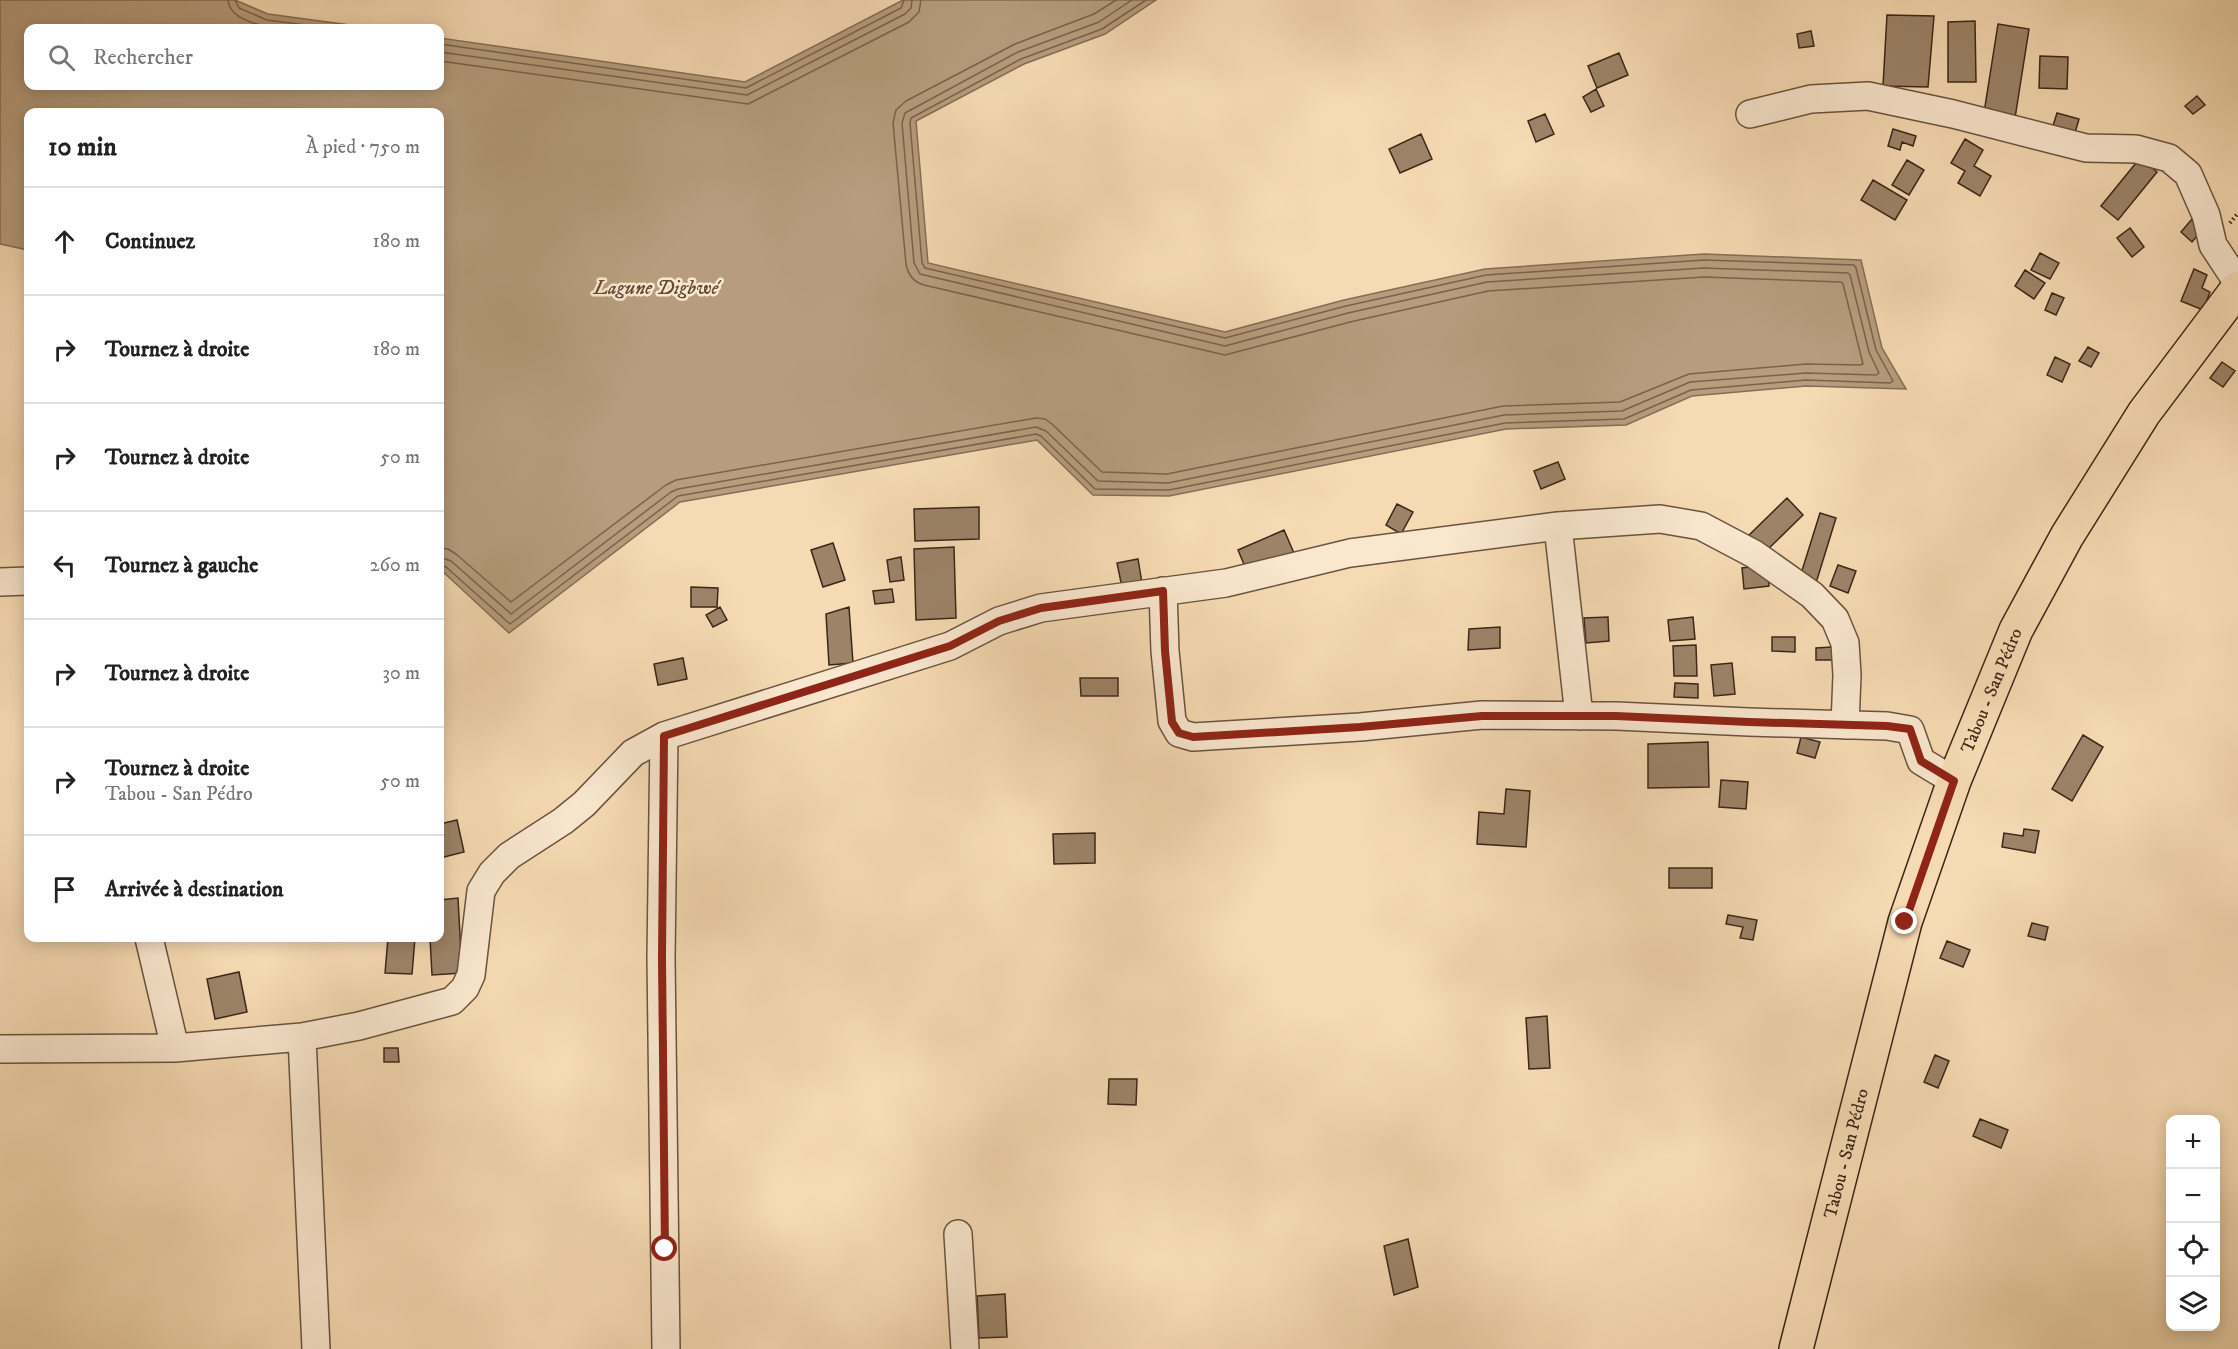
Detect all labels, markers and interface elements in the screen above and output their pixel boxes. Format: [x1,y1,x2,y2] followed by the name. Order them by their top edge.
[24,24,444,90] search box
[45,41,78,74] icon: search
[93,44,193,71] text: Rechercher
[48,131,117,164] text: 10 min
[306,135,420,160] text: À pied · 750 m
[48,225,81,258] icon: ahead
[105,228,195,255] text: Continuez
[373,229,420,254] text: 180 m
[593,276,721,301] water label: Lagune Digbwé
[48,333,81,366] icon: right
[105,336,249,363] text: Tournez à droite
[373,337,420,362] text: 180 m
[48,441,81,474] icon: right
[105,444,249,471] text: Tournez à droite
[380,445,420,470] text: 50 m
[48,549,81,582] icon: left
[105,552,258,579] text: Tournez à gauche
[370,553,420,578] text: 260 m
[1957,625,2028,756] street label: Tabou - San Pédro
[48,657,81,690] icon: right
[105,660,249,687] text: Tournez à droite
[382,661,420,686] text: 30 m
[105,755,249,782] text: Tournez à droite
[48,765,81,798] icon: right
[380,769,420,794] text: 50 m
[105,782,253,807] text: Tabou - San Pédro
[48,873,81,906] icon: arrive
[105,876,284,903] text: Arrivée à destination
[1891,908,1917,934] route end
[1820,1086,1874,1221] street label: Tabou - San Pédro
[2166,1115,2220,1331] map controls
[2166,1115,2220,1169] button: +
[2166,1169,2220,1223] button: −
[2166,1223,2220,1277] button: locate
[651,1235,677,1261] route start
[2166,1277,2220,1331] button: layers

